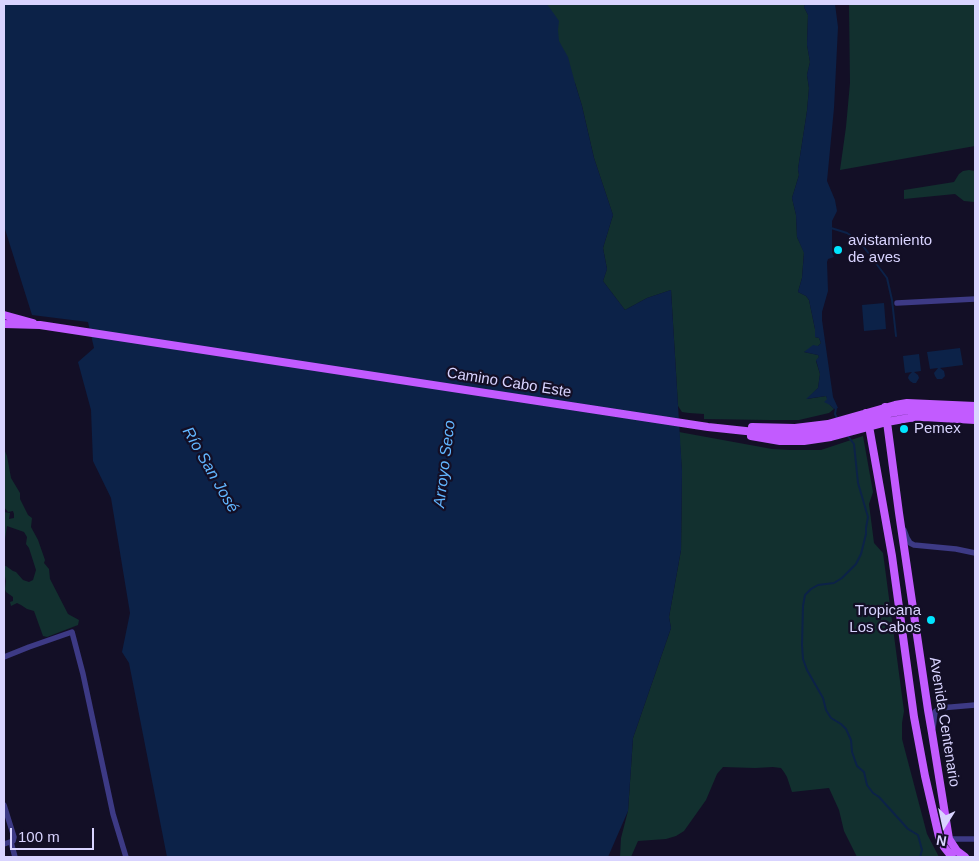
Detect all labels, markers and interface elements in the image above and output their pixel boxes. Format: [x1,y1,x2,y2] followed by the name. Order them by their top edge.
[848,232,932,267] place label: avistamiento de aves
[832,244,844,256] marker: avistamiento de aves
[445,364,573,402] street label: Camino Cabo Este
[430,419,460,509] water label: Arroyo Seco
[914,420,961,438] place label: Pemex
[898,423,910,435] marker: Pemex
[178,424,242,516] water label: Río San José
[849,602,921,637] place label: Tropicana Los Cabos
[925,614,937,626] marker: Tropicana Los Cabos
[925,656,963,788] street label: Avenida Centenario
[919,801,969,851] north arrow
[12,818,96,850] scale bar
[18,828,60,845] text: 100 m
[935,832,948,850] text: N

